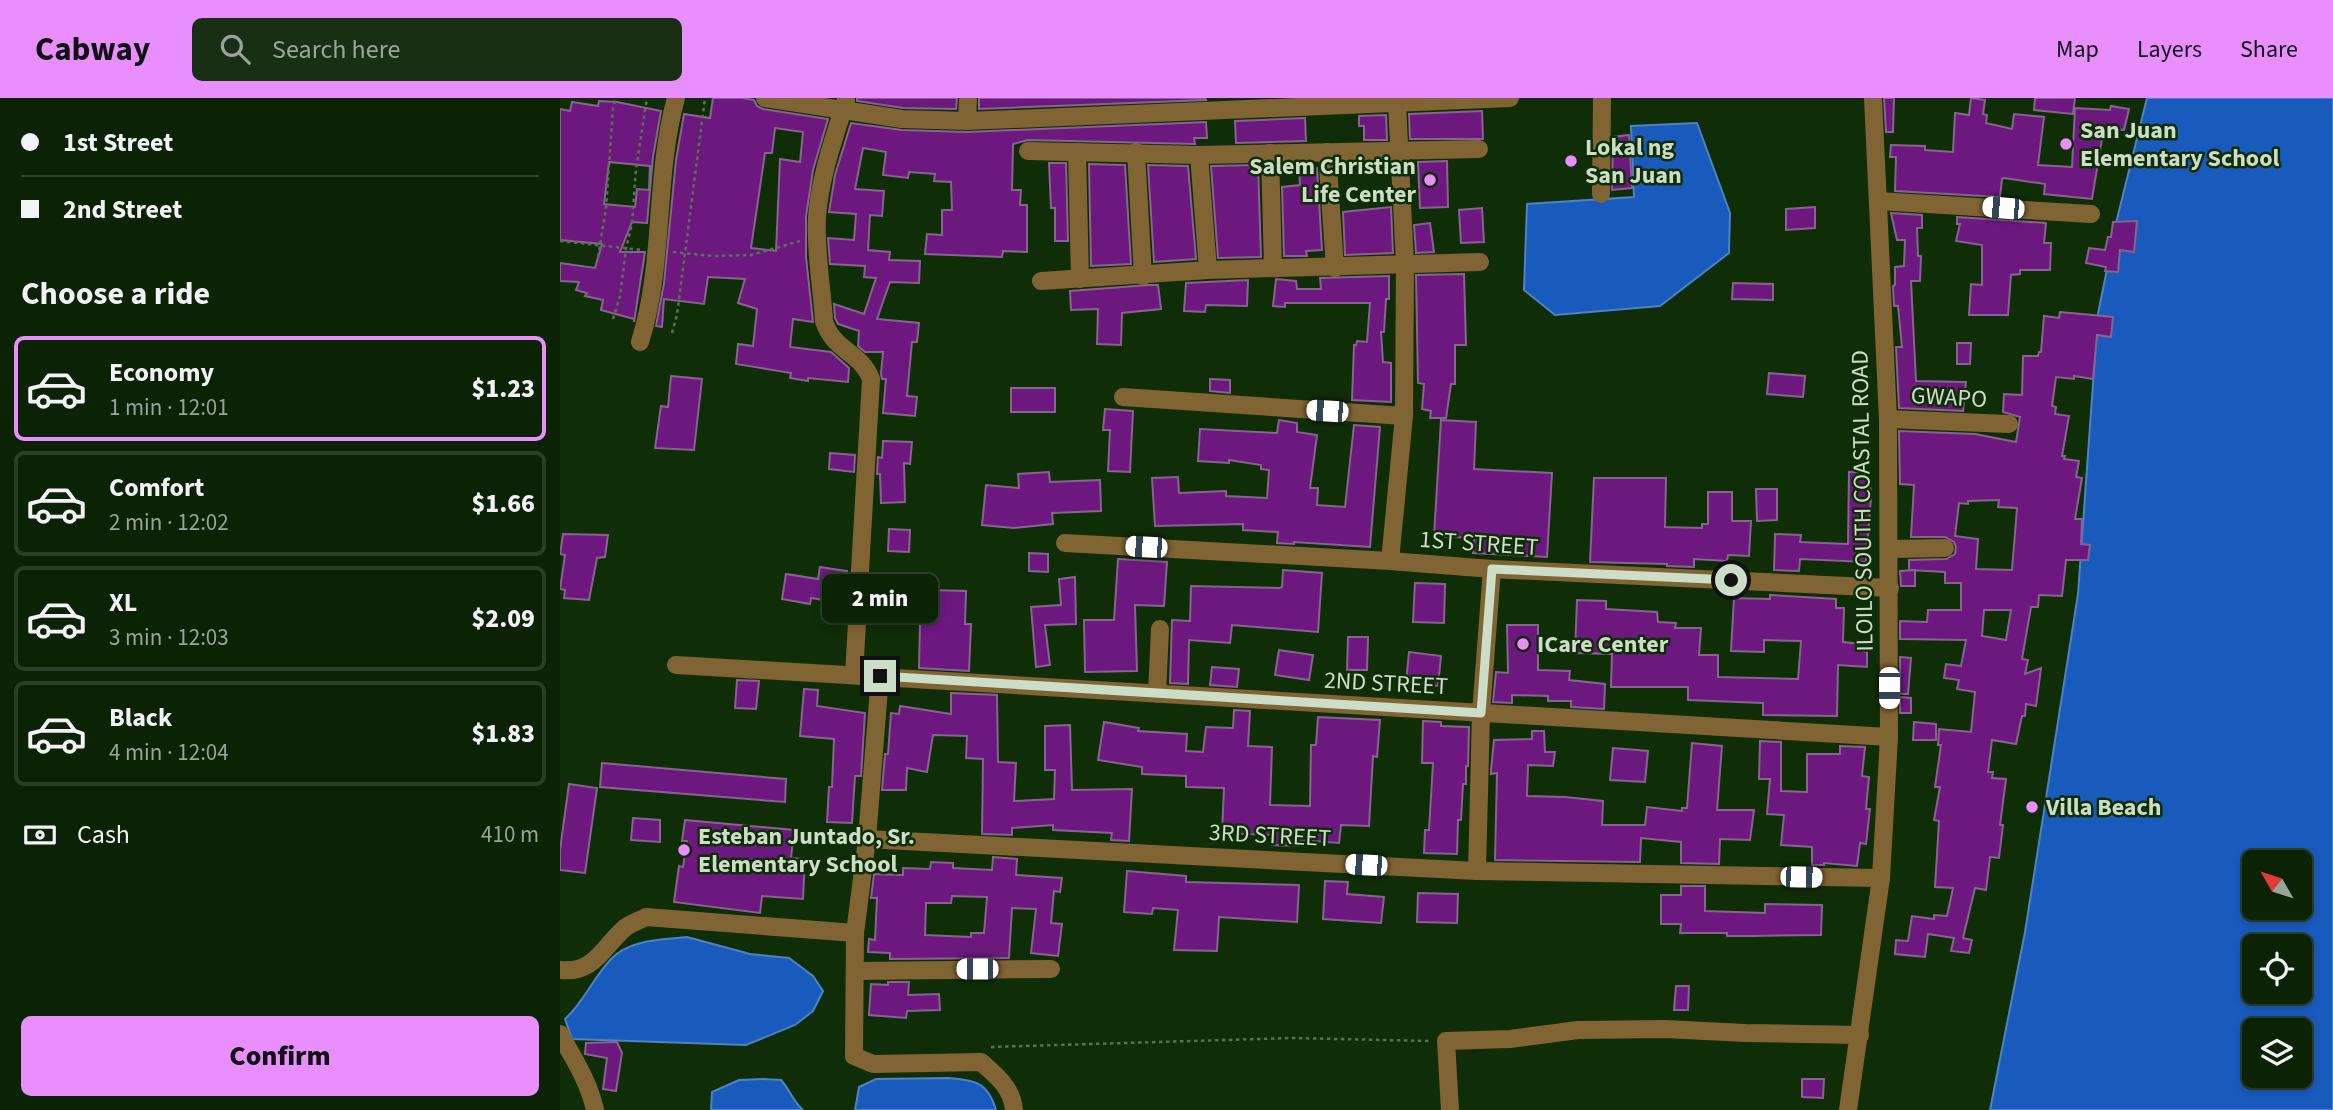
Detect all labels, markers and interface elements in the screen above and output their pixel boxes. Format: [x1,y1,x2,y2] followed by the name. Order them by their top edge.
[192,18,682,81] search box
[35,26,150,73] text: Cabway
[216,30,254,68] icon: search
[272,31,400,68] text: Search here
[2056,32,2099,67] text: Map
[2137,32,2202,67] text: Layers
[2240,32,2298,67] text: Share
[2080,113,2279,176] place label: San Juan Elementary School
[63,124,173,161] text: 1st Street
[1585,130,1682,193] place label: Lokal ng San Juan
[2058,136,2074,152] marker: San Juan Elementary School
[1249,149,1416,212] place label: Salem Christian Life Center
[1563,153,1579,169] marker: Lokal ng San Juan
[1422,172,1438,188] marker: Salem Christian Life Center
[63,191,182,228] text: 2nd Street
[1982,196,2025,220] car
[21,271,210,317] text: Choose a ride
[1842,350,1883,652] street label: ILOILO SOUTH COASTAL ROAD
[109,354,214,391] text: Economy
[25,357,88,420] icon: car
[471,370,535,407] text: $1.23
[1910,378,1988,417] street label: GWAPO
[109,391,229,424] text: 1 min · 12:01
[1306,399,1349,423] car
[109,469,204,506] text: Comfort
[25,472,88,535] icon: car
[471,485,535,522] text: $1.66
[109,506,229,539] text: 2 min · 12:02
[1418,522,1540,565] street label: 1ST STREET
[1125,535,1168,559] car
[1715,564,1747,596] route start
[822,574,938,624] callout: 2 min
[852,582,908,615] text: 2 min
[109,584,137,621] text: XL
[25,587,88,650] icon: car
[471,600,535,637] text: $2.09
[109,621,229,654] text: 3 min · 12:03
[1537,627,1669,662] place label: ICare Center
[1515,636,1531,652] marker: ICare Center
[864,660,896,692] route end
[1323,663,1449,704] street label: 2ND STREET
[1879,667,1900,709] car
[109,699,172,736] text: Black
[25,702,88,765] icon: car
[471,715,535,752] text: $1.83
[109,736,229,769] text: 4 min · 12:04
[2045,790,2161,825] place label: Villa Beach
[2024,799,2040,815] marker: Villa Beach
[1208,815,1332,856] street label: 3RD STREET
[21,816,59,854] icon: cash
[77,816,130,853] text: Cash
[481,818,539,851] text: 410 m
[698,819,915,882] place label: Esteban Juntado, Sr. Elementary School
[676,842,692,858] marker: Esteban Juntado, Sr. Elementary School
[2242,850,2312,920] north arrow
[2242,850,2312,1088] map controls
[1345,853,1388,877] car
[1780,866,1823,888] car
[2242,934,2312,1004] button: locate
[957,959,999,980] car
[21,1016,539,1096] button: Confirm
[2242,1018,2312,1088] button: layers

